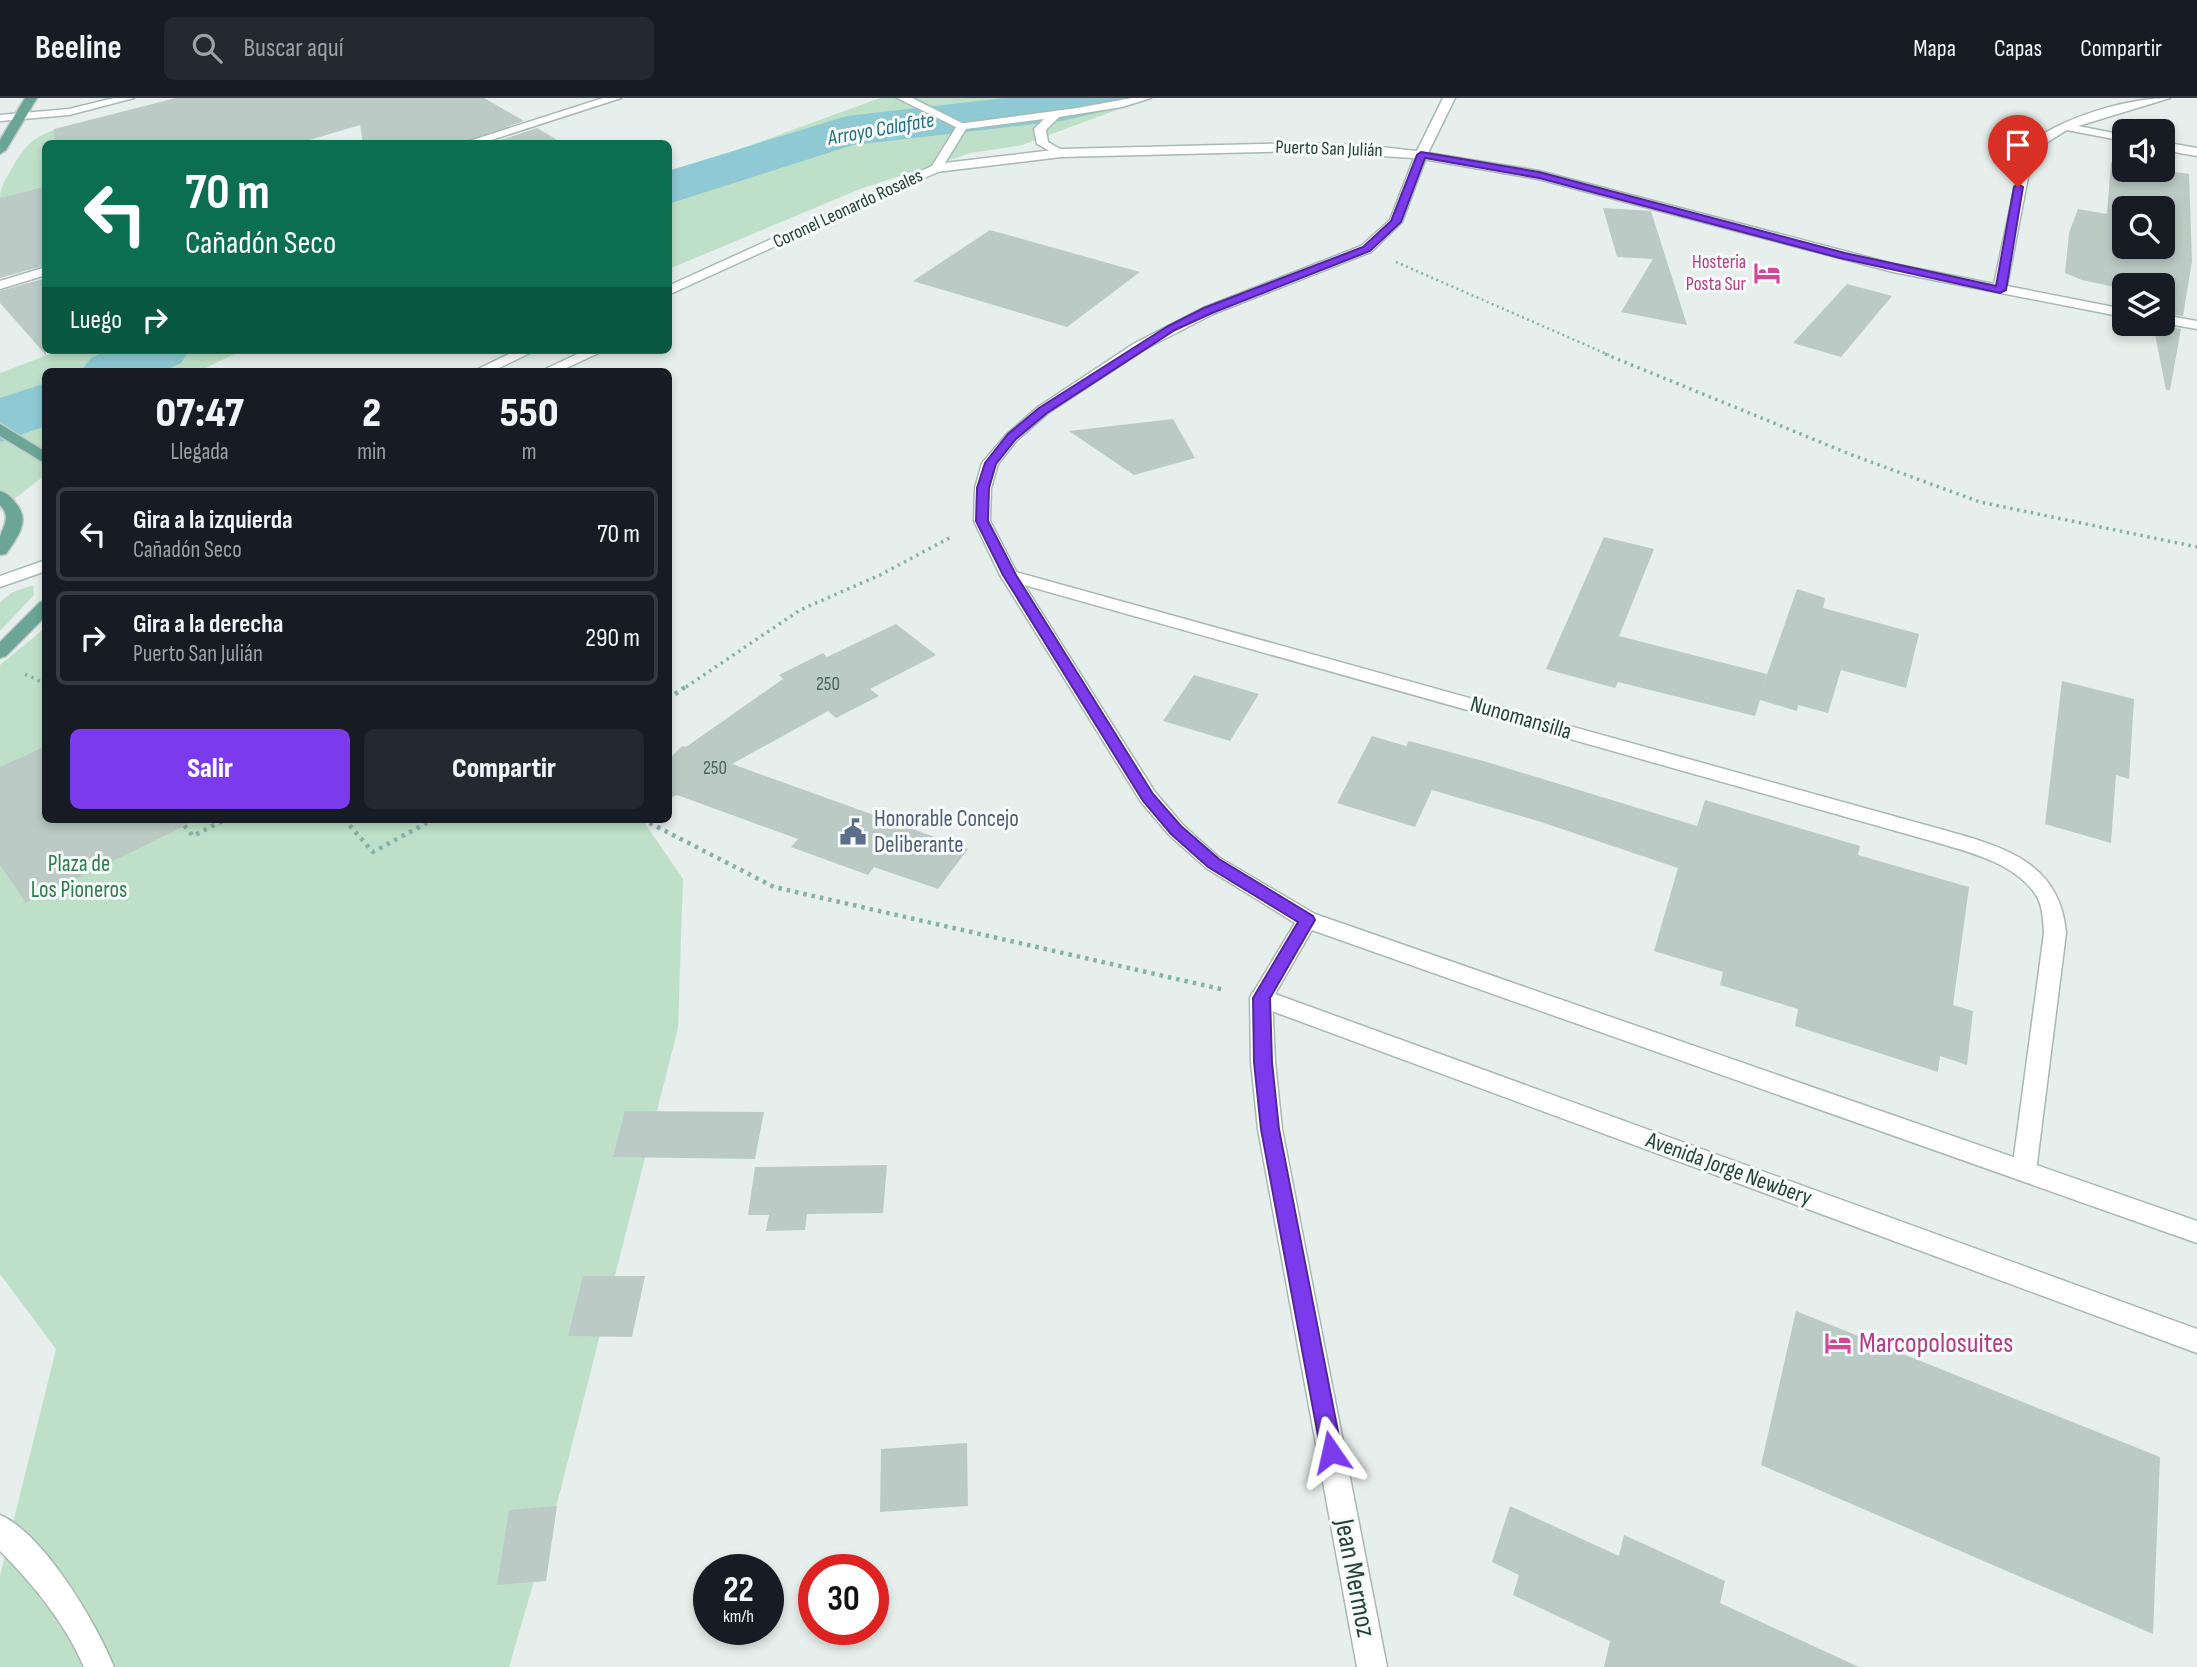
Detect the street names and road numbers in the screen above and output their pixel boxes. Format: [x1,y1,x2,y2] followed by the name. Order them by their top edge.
[1275,136,1383,162] street label: Puerto San Julián
[769,164,927,254] street label: Coronel Leonardo Rosales
[1467,690,1575,746] street label: Nunomansilla
[1641,1126,1816,1212] street label: Avenida Jorge Newbery
[1327,1515,1383,1640] street label: Jean Mermoz

